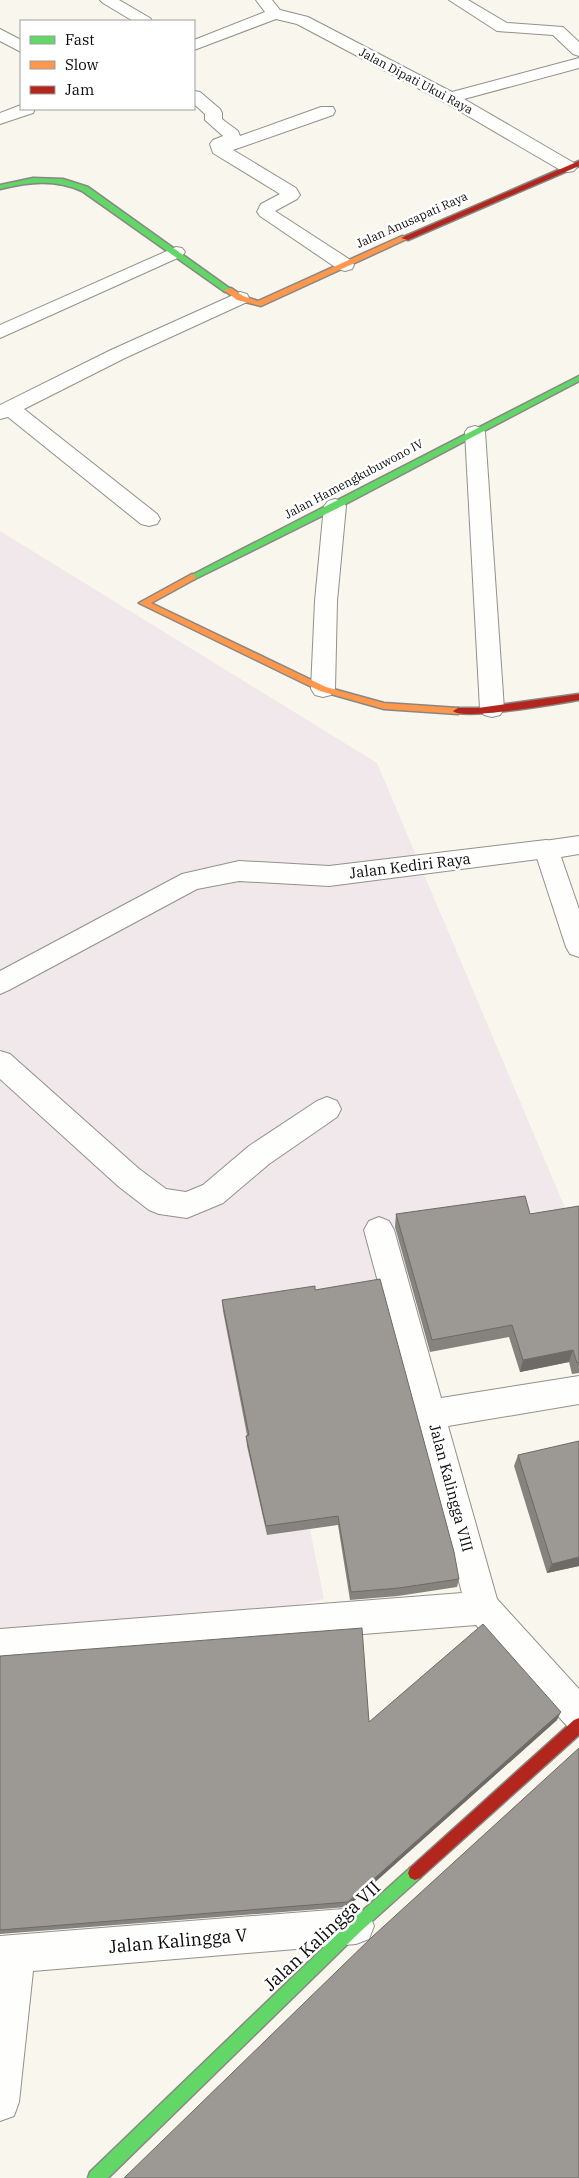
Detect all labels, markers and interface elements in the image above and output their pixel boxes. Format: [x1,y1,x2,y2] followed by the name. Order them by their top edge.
[20,20,195,110] legend
[65,30,95,49] text: Fast
[357,44,476,117] street label: Jalan Dipati Ukui Raya
[65,55,99,74] text: Slow
[65,80,94,99] text: Jam
[354,188,470,251] street label: Jalan Anusapati Raya
[282,436,426,522] street label: Jalan Hamengkubuwono IV
[348,849,472,882] street label: Jalan Kediri Raya
[425,1422,478,1554] street label: Jalan Kalingga VIII
[258,1876,385,1996] street label: Jalan Kalingga VII
[108,1923,248,1958] street label: Jalan Kalingga V

